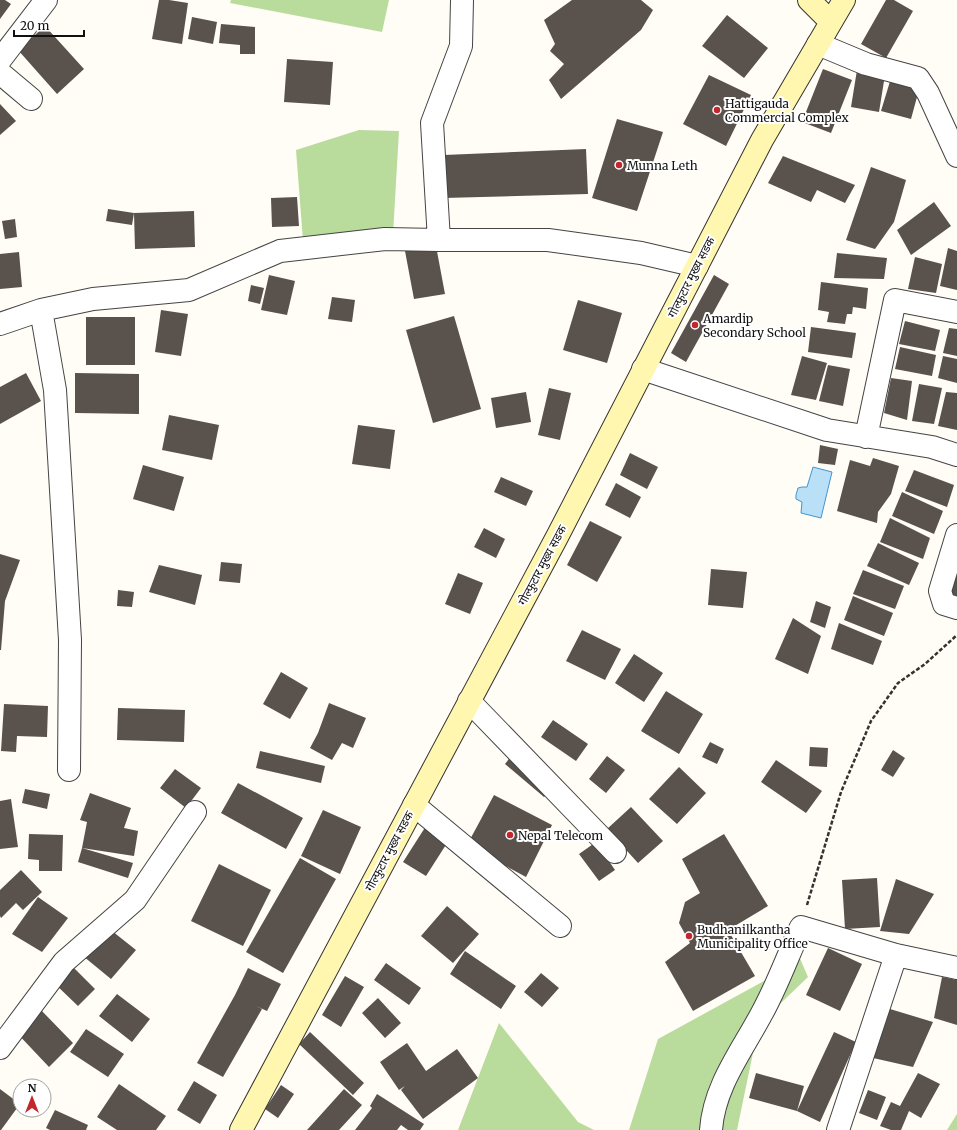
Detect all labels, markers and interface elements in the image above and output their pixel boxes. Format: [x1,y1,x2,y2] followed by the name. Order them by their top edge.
[14,12,84,38] scale bar
[20,18,49,33] text: 20 m
[725,96,849,125] place label: Hattigauda Commercial Complex
[712,105,722,115] marker: Hattigauda Commercial Complex
[627,158,698,173] place label: Munna Leth
[614,160,624,170] marker: Munna Leth
[664,233,719,320] street label: गोल्फुटार मुख्य सडक
[702,311,806,340] place label: Amardip Secondary School
[690,320,700,330] marker: Amardip Secondary School
[515,522,571,608] street label: गोल्फुटार मुख्य सडक
[362,808,418,894] street label: गोल्फुटार मुख्य सडक
[518,828,603,843] place label: Nepal Telecom
[505,830,515,840] marker: Nepal Telecom
[697,922,808,951] place label: Budhanilkantha Municipality Office
[684,931,694,941] marker: Budhanilkantha Municipality Office
[12,1078,52,1118] north arrow
[28,1081,37,1095] text: N

